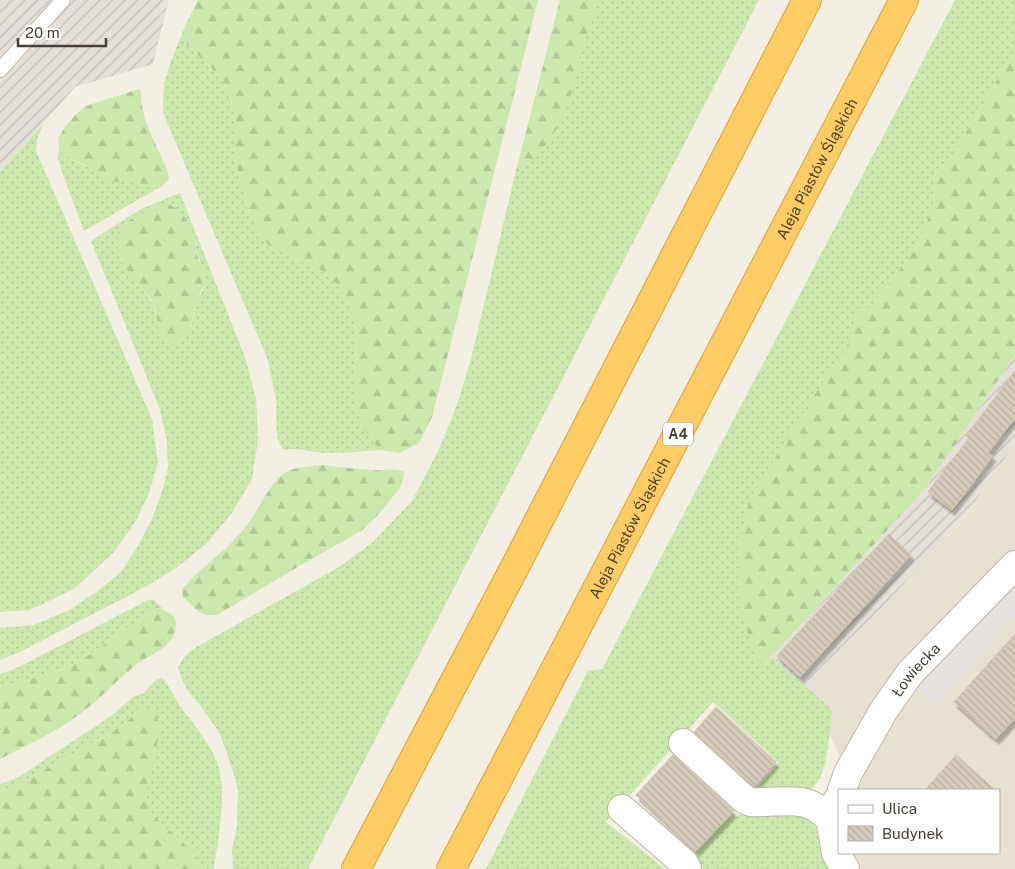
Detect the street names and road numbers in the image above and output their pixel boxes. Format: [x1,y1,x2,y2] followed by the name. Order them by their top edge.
[772,95,860,242] street label: Aleja Piastów Śląskich
[663,422,693,446] road number: A4
[585,454,673,601] street label: Aleja Piastów Śląskich
[888,639,943,700] street label: Łowiecka

